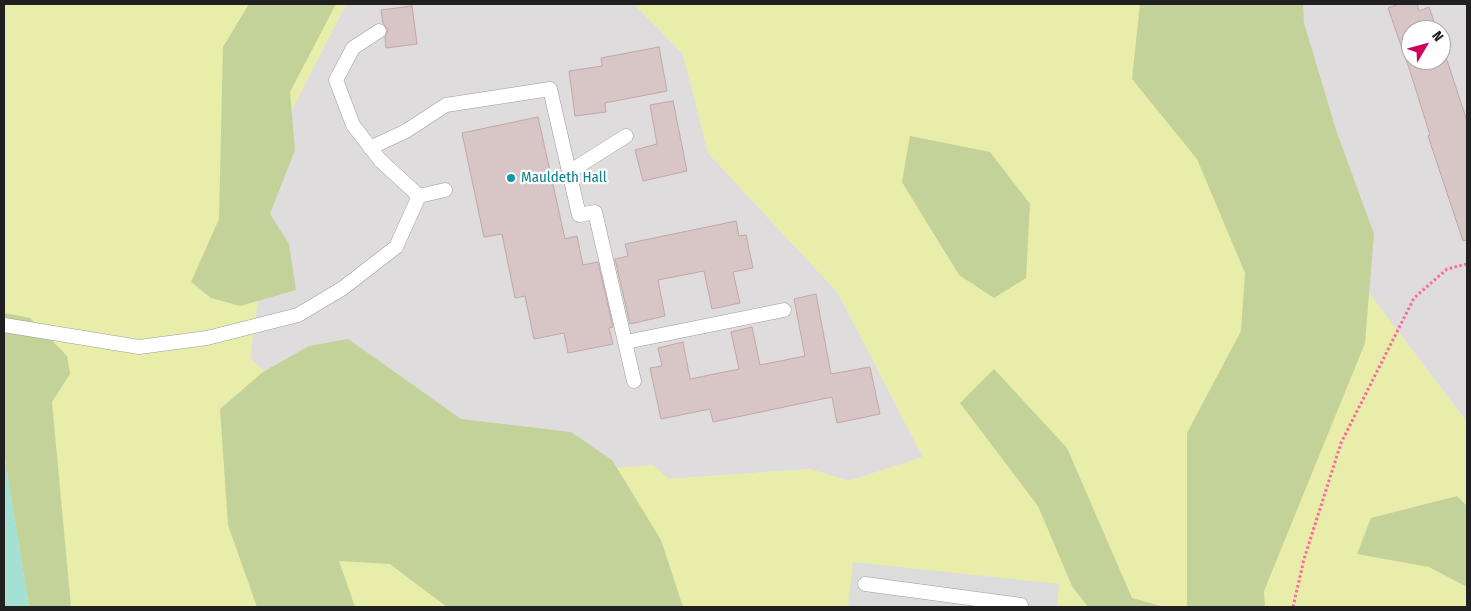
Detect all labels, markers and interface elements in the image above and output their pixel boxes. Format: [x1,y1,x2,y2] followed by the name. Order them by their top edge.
[1401,20,1451,70] north arrow
[1428,28,1447,45] text: N
[521,169,607,187] place label: Mauldeth Hall
[505,172,517,184] marker: Mauldeth Hall

